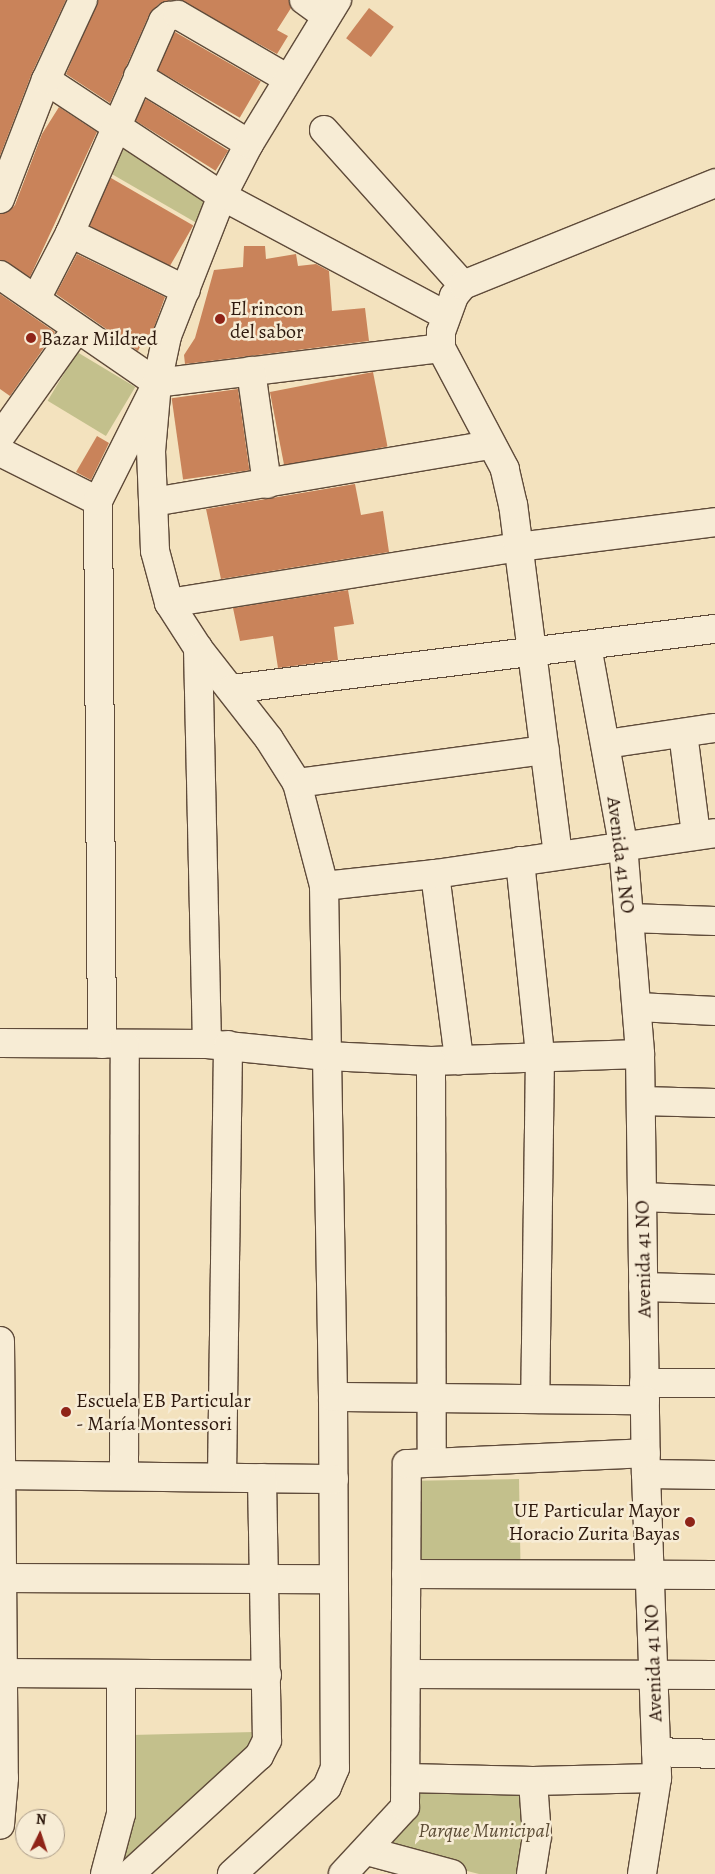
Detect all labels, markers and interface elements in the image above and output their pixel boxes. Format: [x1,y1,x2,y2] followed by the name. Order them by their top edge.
[230,296,304,343] place label: El rincon del sabor
[214,313,226,325] marker: El rincon del sabor
[41,326,158,350] place label: Bazar Mildred
[25,332,37,344] marker: Bazar Mildred
[602,795,640,915] street label: Avenida 41 NO
[630,1200,656,1318] street label: Avenida 41 NO
[76,1388,251,1435] place label: Escuela EB Particular - María Montessori
[60,1406,72,1418] marker: Escuela EB Particular - María Montessori
[509,1498,680,1545] place label: UE Particular Mayor Horacio Zurita Bayas
[684,1516,696,1528] marker: UE Particular Mayor Horacio Zurita Bayas
[639,1604,667,1722] street label: Avenida 41 NO
[15,1809,65,1859] north arrow
[35,1810,47,1829] text: N
[418,1818,550,1842] park label: Parque Municipal

